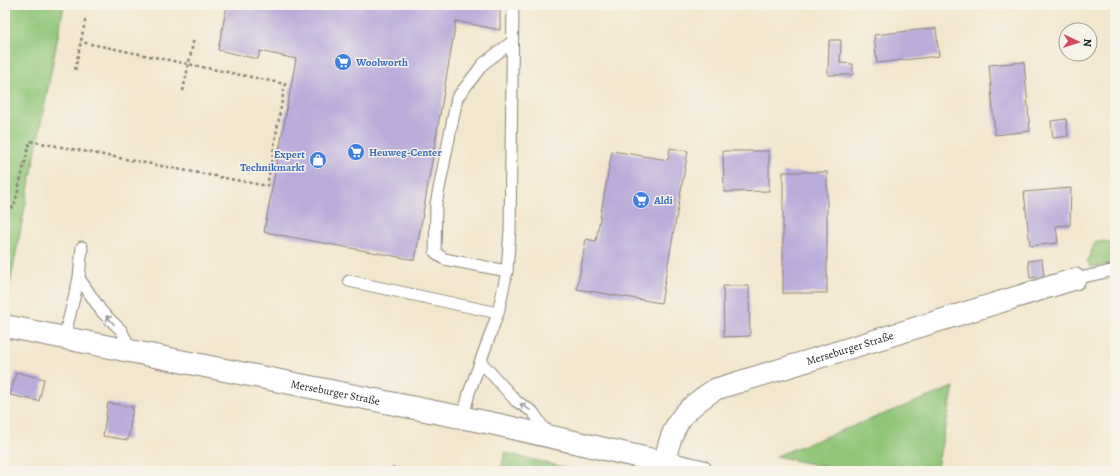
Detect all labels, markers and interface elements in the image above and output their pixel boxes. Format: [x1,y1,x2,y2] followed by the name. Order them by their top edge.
[1058,22,1098,62] north arrow
[1080,38,1095,47] text: N
[333,52,353,72] supermarket icon: Woolworth
[355,55,408,70] place label: Woolworth
[346,142,366,162] supermarket icon: Heuweg-Center
[369,145,442,160] place label: Heuweg-Center
[240,147,305,175] place label: Expert Technikmarkt
[308,150,328,170] shop icon: Expert Technikmarkt
[631,190,651,210] supermarket icon: Aldi
[653,193,673,208] place label: Aldi
[105,315,115,325] one-way arrow
[805,328,895,369] street label: Merseburger Straße
[290,376,381,409] street label: Merseburger Straße
[519,402,531,410] one-way arrow

